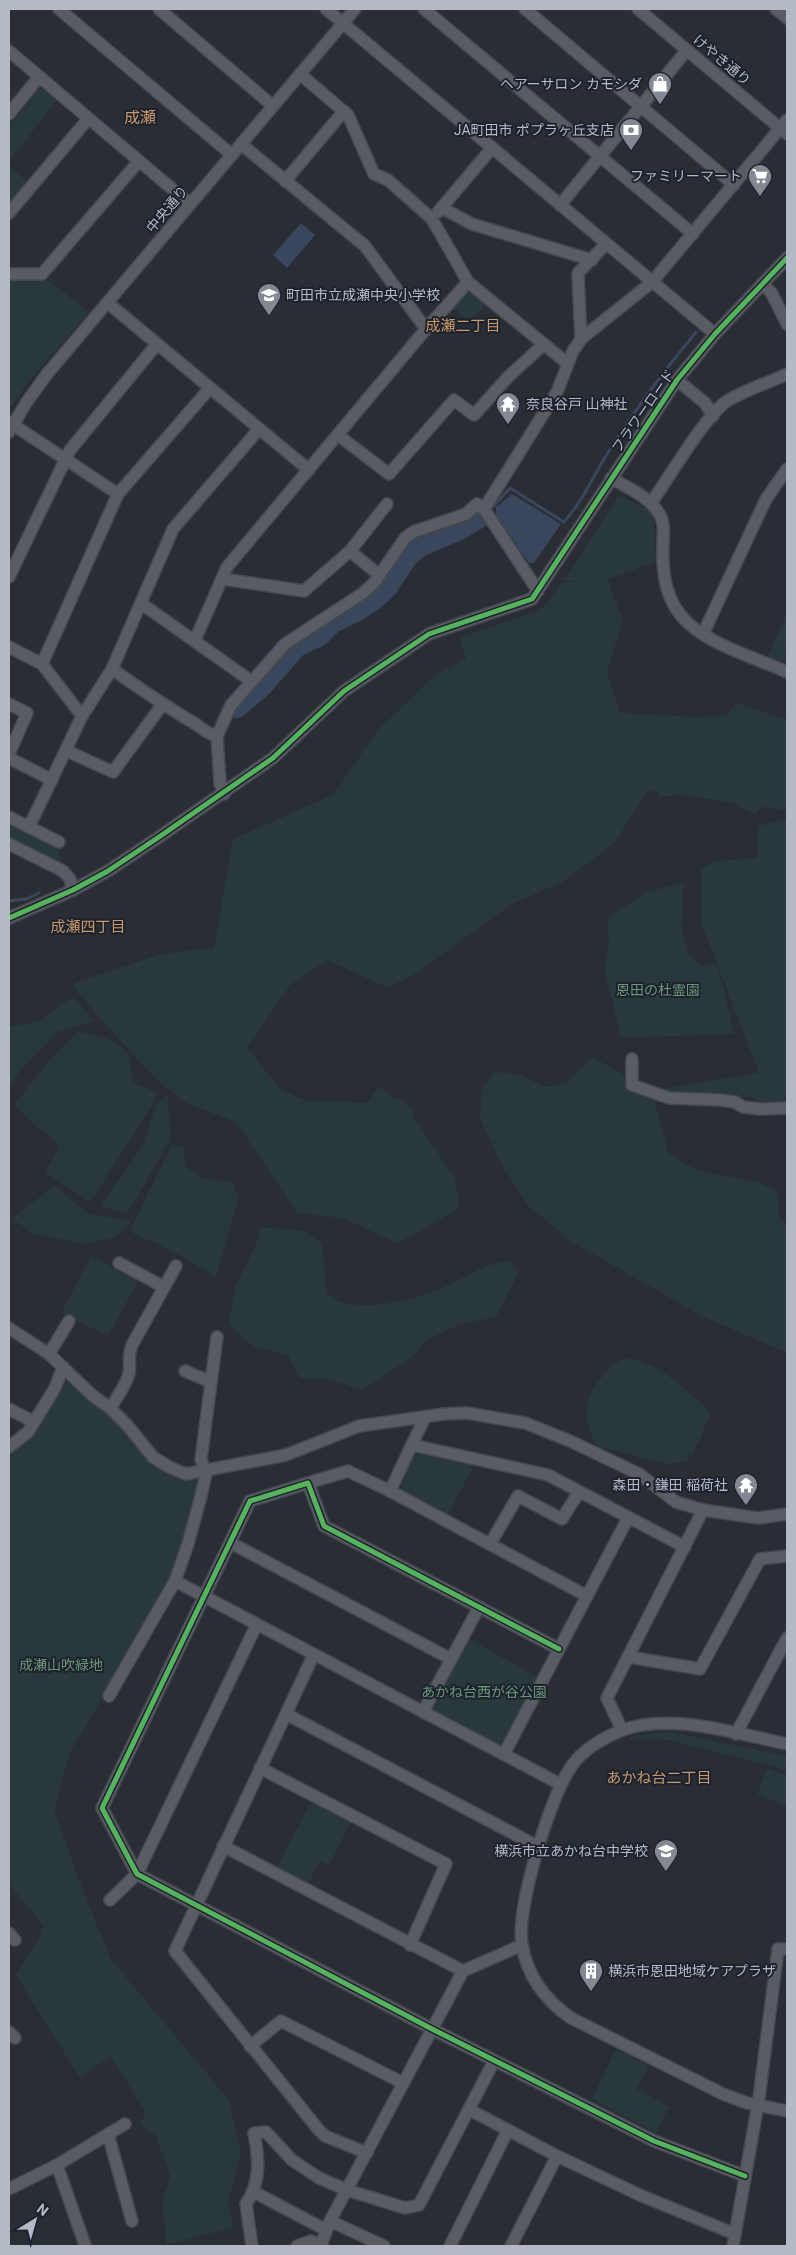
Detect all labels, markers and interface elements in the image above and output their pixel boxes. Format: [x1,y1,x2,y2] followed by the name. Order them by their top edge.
[690,31,754,89] street label: けやき通り
[647,71,673,105] shop icon: ヘアーサロン カモシダ
[500,76,642,92] place label: ヘアーサロン カモシダ
[124,108,156,127] district label: 成瀬
[618,117,644,151] bank icon: JA町田市 ポプラヶ丘支店
[454,122,614,138] place label: JA町田市 ポプラヶ丘支店
[747,163,773,197] supermarket icon: ファミリーマート
[630,168,742,184] place label: ファミリーマート
[143,182,191,236] street label: 中央通り
[256,282,282,316] school or university icon: 町田市立成瀬中央小学校
[286,287,440,303] place label: 町田市立成瀬中央小学校
[425,317,501,335] district label: 成瀬二丁目
[608,366,678,456] street label: フラワーロード
[495,391,521,425] temple icon: 奈良谷戸 山神社
[526,396,627,412] place label: 奈良谷戸 山神社
[50,918,126,936] district label: 成瀬四丁目
[616,982,700,998] park label: 恩田の杜霊園
[733,1472,759,1506] temple icon: 森田・鎌田 稲荷社
[613,1477,728,1493] place label: 森田・鎌田 稲荷社
[19,1657,103,1673] park label: 成瀬山吹緑地
[421,1684,547,1700] park label: あかね台西が谷公園
[606,1769,712,1787] district label: あかね台二丁目
[653,1838,679,1872] school or university icon: 横浜市立あかね台中学校
[494,1843,648,1859] place label: 横浜市立あかね台中学校
[578,1958,604,1992] building icon: 横浜市恩田地域ケアプラザ
[608,1963,776,1979] place label: 横浜市恩田地域ケアプラザ
[10,2195,60,2245] north arrow
[34,2200,52,2219] text: N

